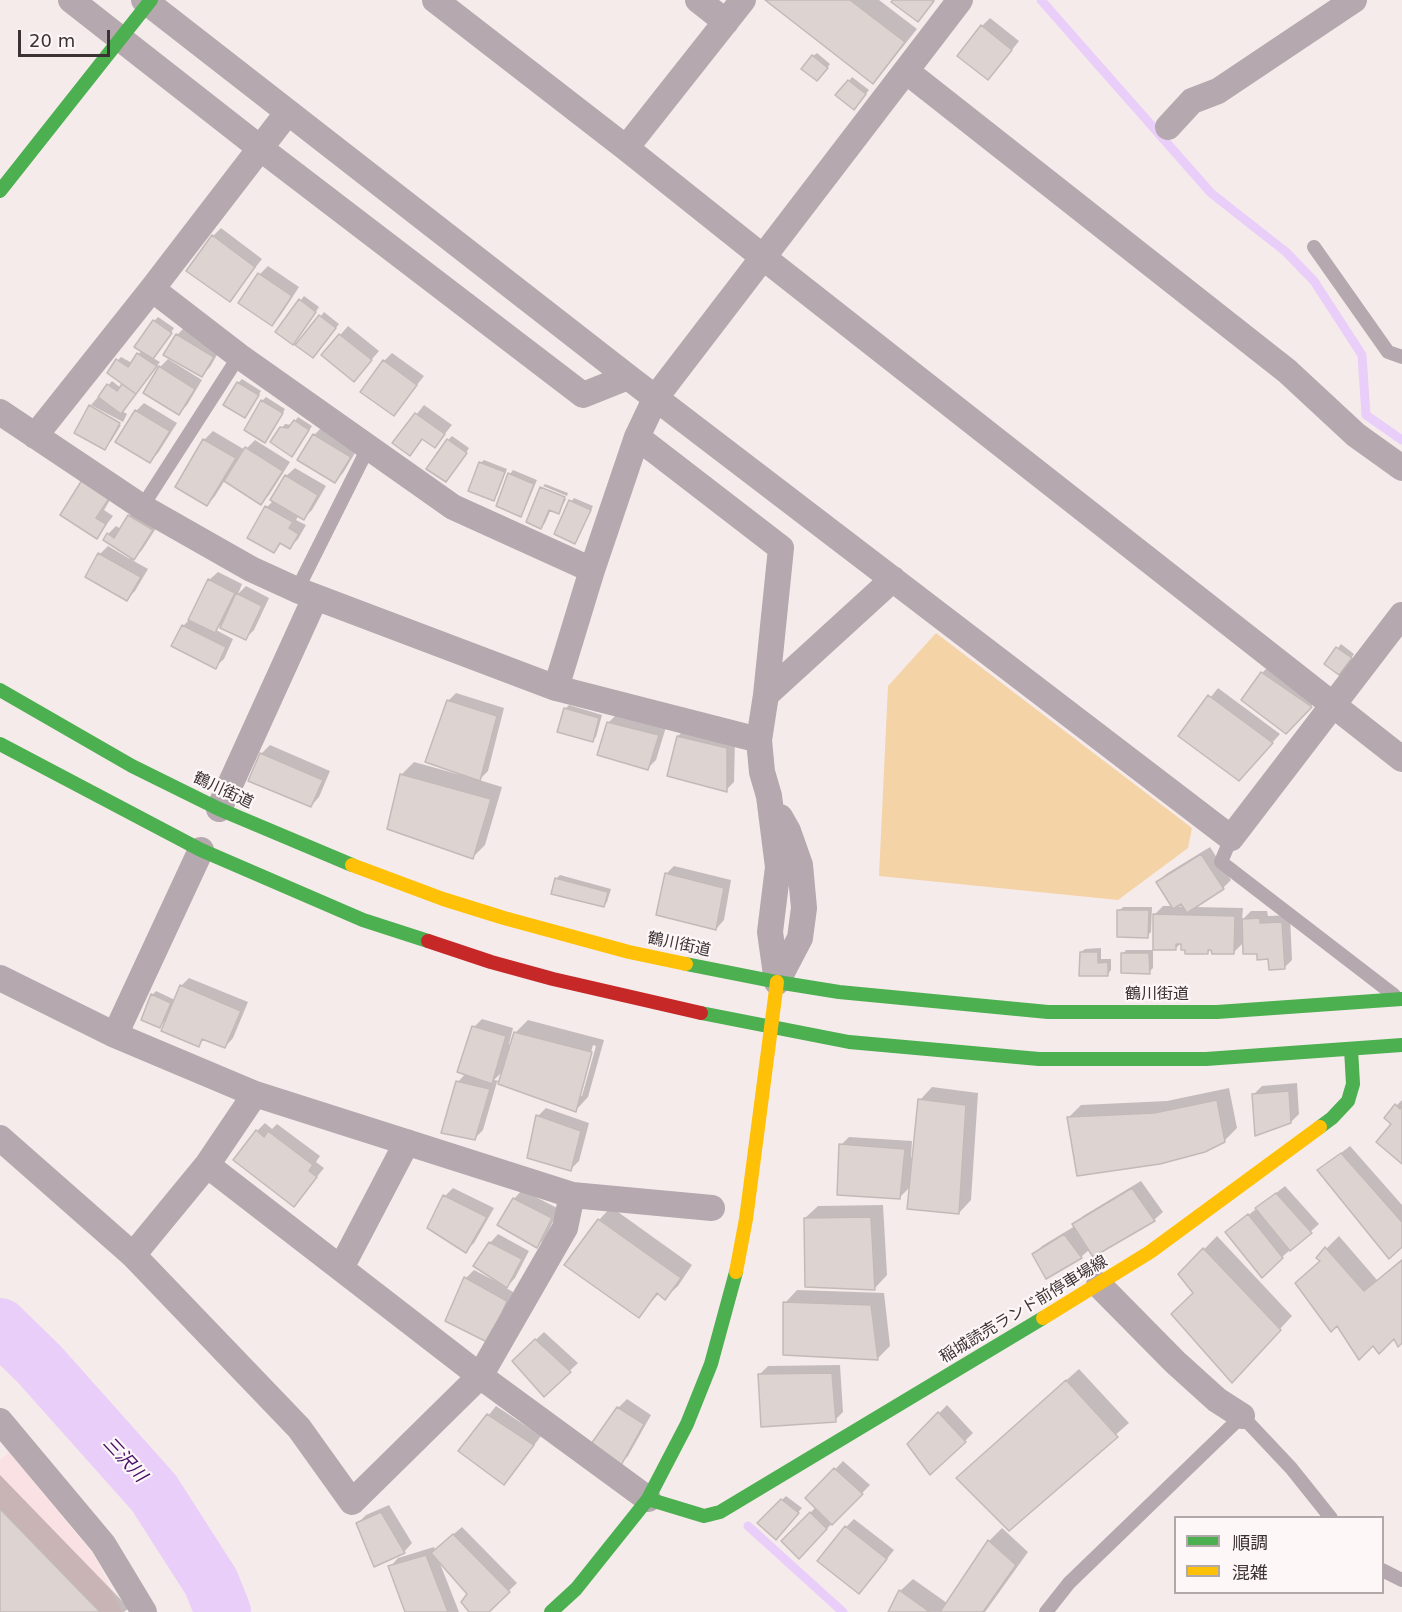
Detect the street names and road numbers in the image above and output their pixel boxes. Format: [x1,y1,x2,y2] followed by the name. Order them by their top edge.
[190,769,256,813] street label: 鶴川街道
[646,929,712,961] street label: 鶴川街道
[1125,985,1189,1005] street label: 鶴川街道
[937,1252,1111,1368] street label: 稲城読売ランド前停車場線

